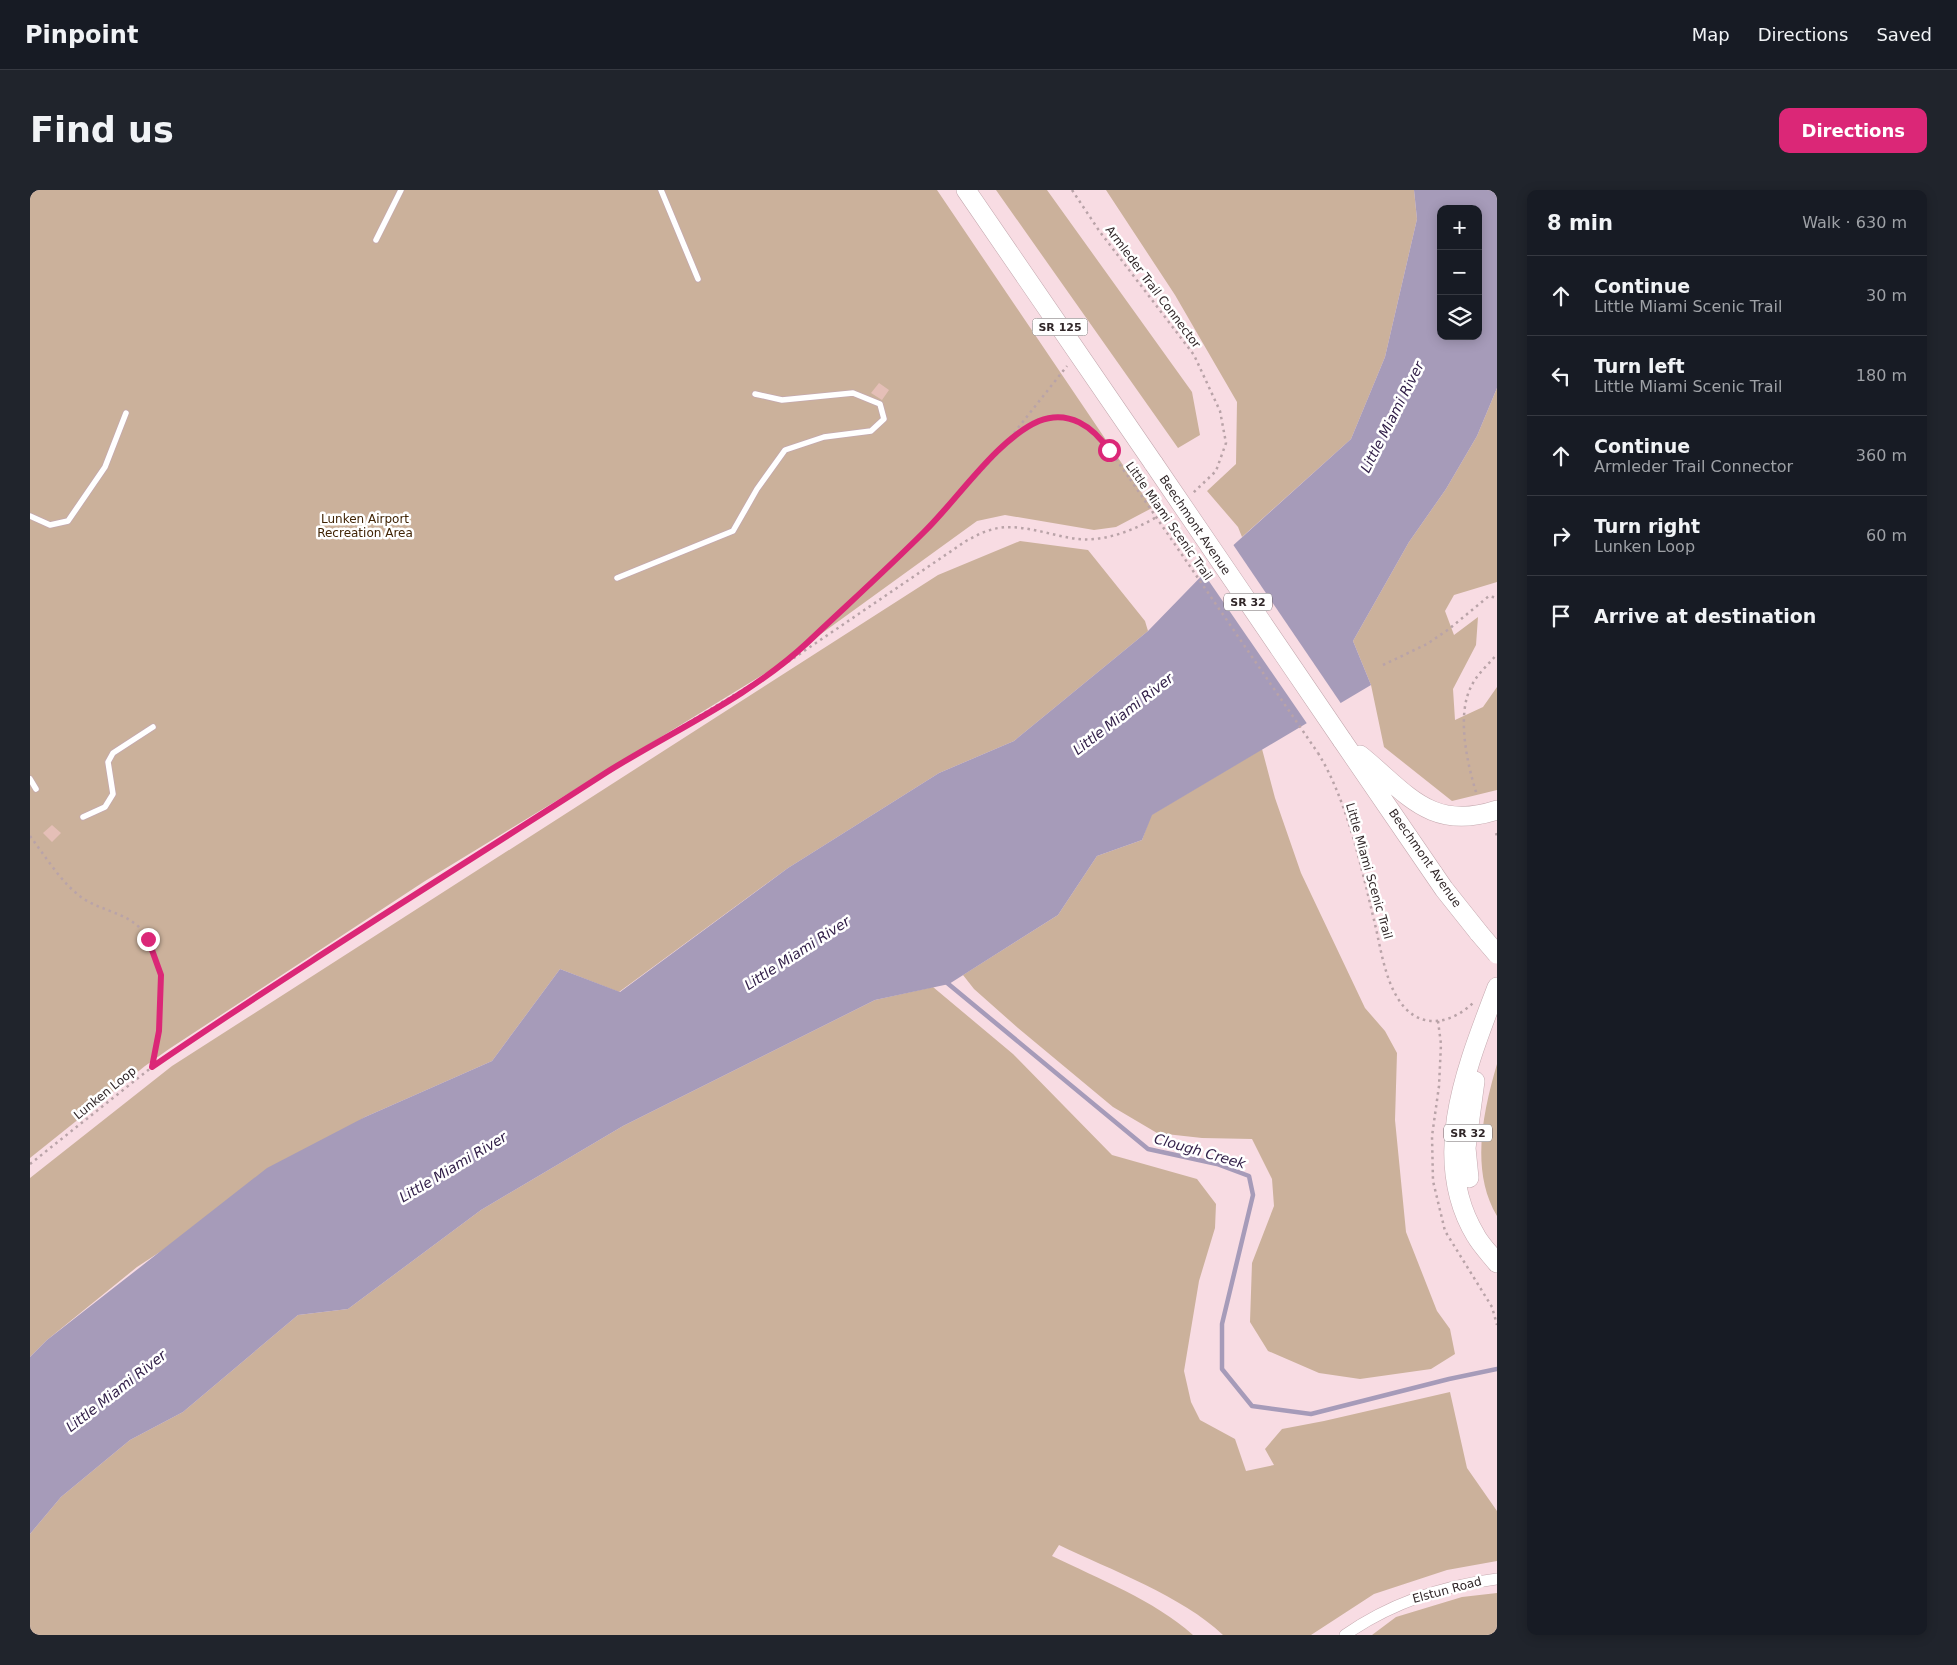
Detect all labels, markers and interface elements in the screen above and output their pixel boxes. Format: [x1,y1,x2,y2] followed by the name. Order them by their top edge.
[25,21,138,49] text: Pinpoint
[1692,24,1730,45] text: Map
[1758,24,1848,45] text: Directions
[1876,24,1932,45] text: Saved
[1779,108,1927,153] button: Directions
[30,110,174,150] text: Find us
[1437,205,1482,340] map controls
[1437,205,1482,250] button: +
[1547,211,1613,235] text: 8 min
[1802,213,1907,232] text: Walk · 630 m
[1102,223,1204,351] street label: Armleder Trail Connector
[1437,250,1482,295] button: −
[1594,275,1690,297] text: Continue
[1547,282,1575,310] icon: ahead
[1866,286,1907,305] text: 30 m
[1437,295,1482,340] button: layers
[1594,297,1782,316] text: Little Miami Scenic Trail
[1032,318,1088,336] road number: SR 125
[1594,355,1685,377] text: Turn left
[1357,358,1427,475] water label: Little Miami River
[1547,362,1575,390] icon: left
[1856,366,1907,385] text: 180 m
[1594,377,1782,396] text: Little Miami Scenic Trail
[1594,435,1690,457] text: Continue
[1098,439,1121,462] route start
[1547,442,1575,470] icon: ahead
[1856,446,1907,465] text: 360 m
[1594,457,1793,476] text: Armleder Trail Connector
[1123,459,1215,583] street label: Little Miami Scenic Trail
[1156,473,1234,577] street label: Beechmont Avenue
[317,512,413,540] park label: Lunken Airport Recreation Area
[1594,515,1700,537] text: Turn right
[1547,522,1575,550] icon: right
[1866,526,1907,545] text: 60 m
[1594,537,1695,556] text: Lunken Loop
[1224,594,1272,611] road number: SR 32
[1547,602,1575,630] icon: arrive
[1594,605,1816,627] text: Arrive at destination
[1070,669,1177,758] water label: Little Miami River
[1343,801,1395,941] street label: Little Miami Scenic Trail
[1386,806,1464,910] street label: Beechmont Avenue
[741,912,854,993] water label: Little Miami River
[137,928,160,951] route end
[71,1064,139,1122] street label: Lunken Loop
[1444,1124,1492,1141] road number: SR 32
[396,1128,511,1205] water label: Little Miami River
[1153,1130,1248,1172] water label: Clough Creek
[63,1346,170,1435] water label: Little Miami River
[1411,1574,1483,1606] street label: Elstun Road

